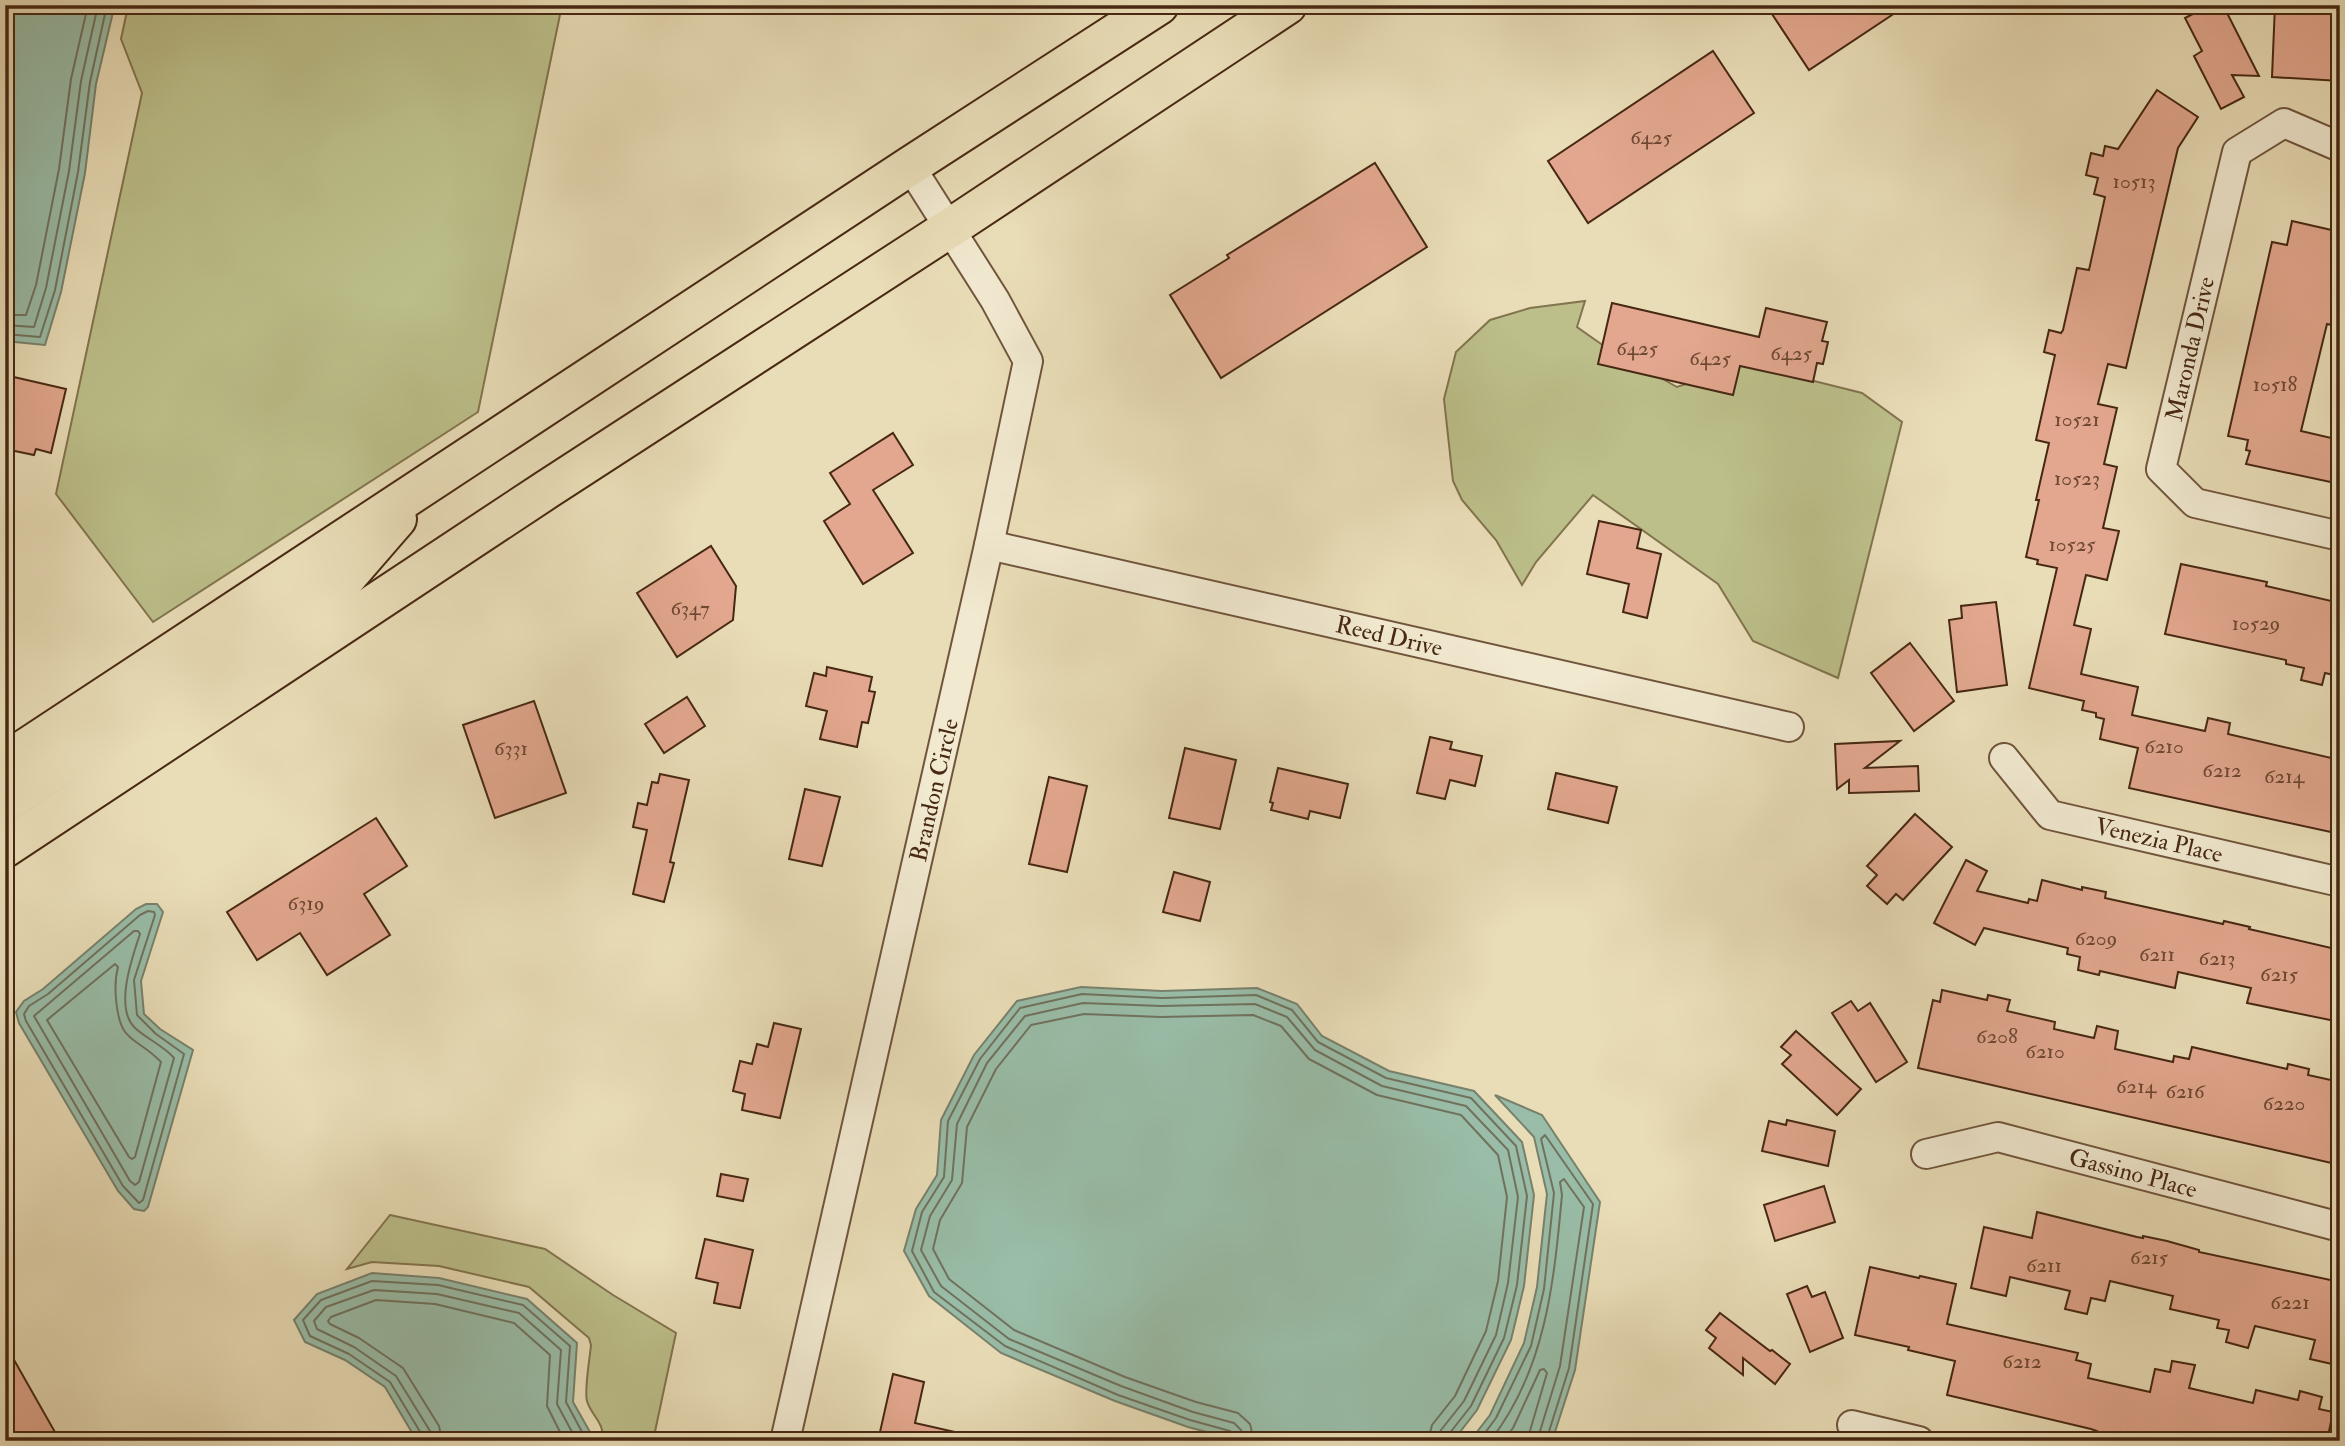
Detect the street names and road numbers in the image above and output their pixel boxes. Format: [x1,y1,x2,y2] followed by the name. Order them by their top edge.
[2159,274,2222,424] street label: Maronda Drive
[1332,609,1445,664] street label: Reed Drive
[903,716,966,865] street label: Brandon Circle
[2092,811,2226,870] street label: Venezia Place
[2065,1141,2200,1205] street label: Gassino Place

